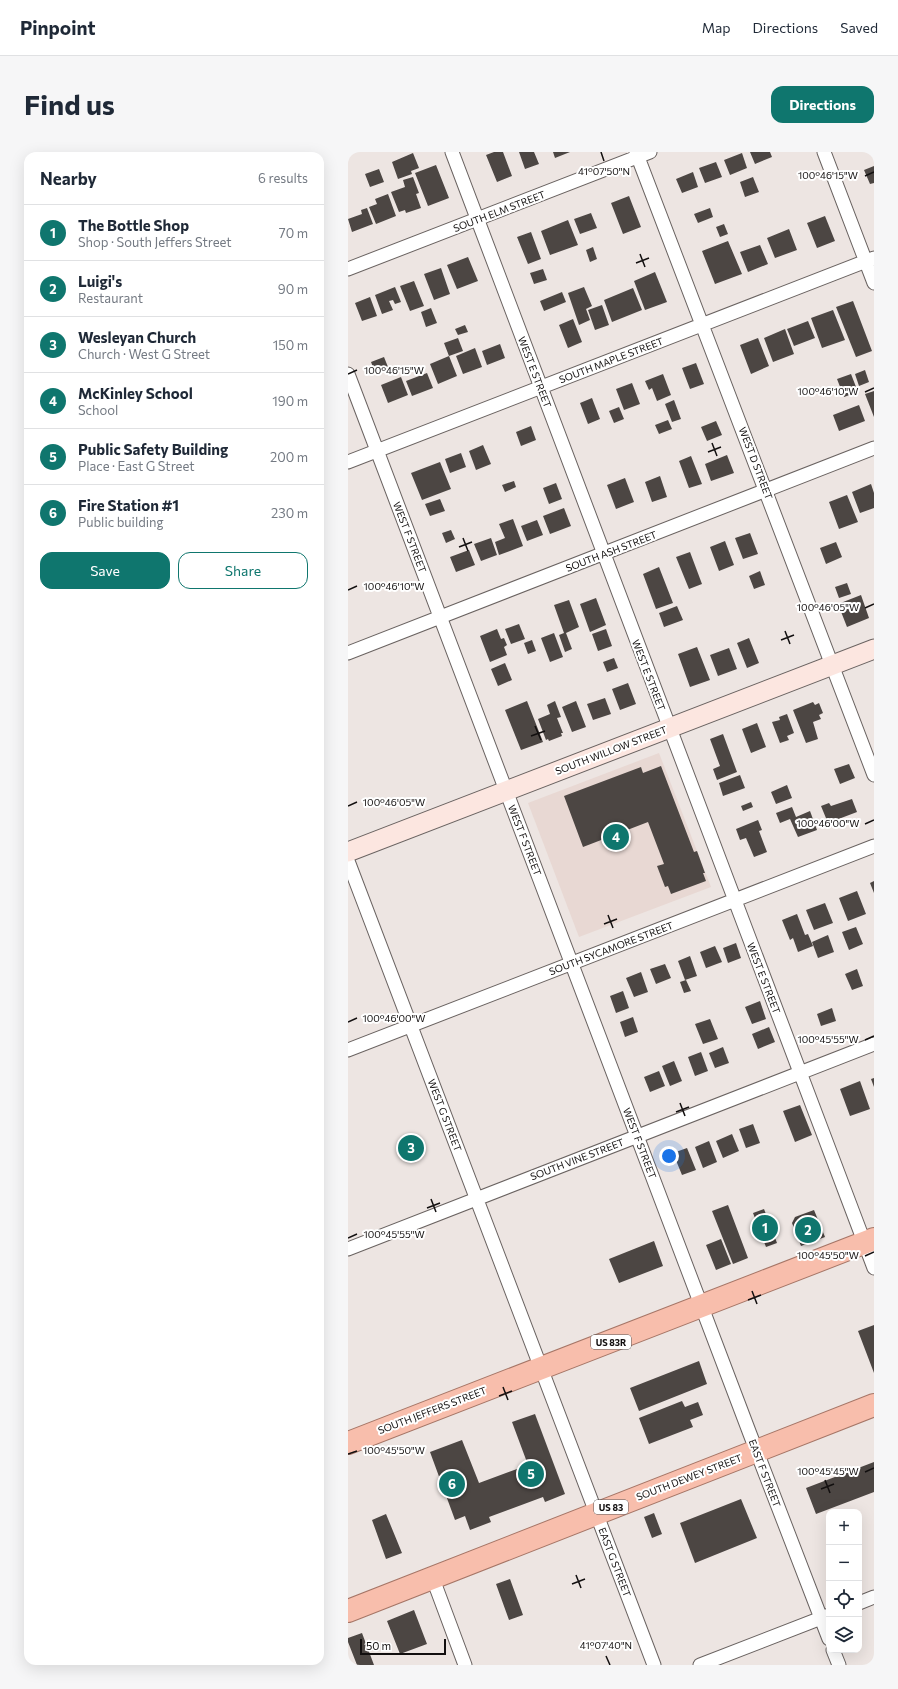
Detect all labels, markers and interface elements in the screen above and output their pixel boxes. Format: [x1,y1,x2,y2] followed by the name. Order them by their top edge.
[20,16,96,39] text: Pinpoint
[702,19,731,36] text: Map
[753,19,818,36] text: Directions
[840,19,878,36] text: Saved
[771,86,874,123] button: Directions
[24,87,115,121] text: Find us
[578,165,630,177] text: 41°07'50"N
[40,168,97,189] text: Nearby
[798,169,858,181] text: 100°46'15"W
[258,170,308,186] text: 6 results
[451,188,547,234] street label: SOUTH ELM STREET
[78,216,189,234] text: The Bottle Shop
[50,225,56,241] text: 1
[279,225,308,241] text: 70 m
[78,234,232,250] text: Shop · South Jeffers Street
[78,272,122,290] text: Luigi's
[49,281,57,297] text: 2
[278,281,308,297] text: 90 m
[78,290,143,306] text: Restaurant
[78,328,196,346] text: Wesleyan Church
[557,334,665,385] street label: SOUTH MAPLE STREET
[516,335,554,410] street label: WEST E STREET
[49,337,57,353] text: 3
[273,337,308,353] text: 150 m
[78,346,210,362] text: Church · West G Street
[364,364,424,376] text: 100°46'15"W
[78,384,193,402] text: McKinley School
[798,385,858,397] text: 100°46'10"W
[49,393,57,409] text: 4
[272,393,308,409] text: 190 m
[78,402,118,418] text: School
[737,425,776,501] street label: WEST D STREET
[78,440,228,458] text: Public Safety Building
[49,449,57,465] text: 5
[270,449,308,465] text: 200 m
[78,458,195,474] text: Place · East G Street
[78,496,179,514] text: Fire Station #1
[391,500,429,575] street label: WEST F STREET
[49,505,57,521] text: 6
[271,505,308,521] text: 230 m
[78,514,164,530] text: Public building
[564,528,659,574] street label: SOUTH ASH STREET
[40,552,170,589] button: Save
[178,552,308,589] button: Share
[364,580,424,592] text: 100°46'10"W
[797,601,859,613] text: 100°46'05"W
[630,638,668,713] street label: WEST E STREET
[553,723,669,777] street label: SOUTH WILLOW STREET
[363,796,425,808] text: 100°46'05"W
[506,803,544,878] street label: WEST F STREET
[796,817,860,829] text: 100°46'00"W
[603,822,629,852] pin: 4
[547,919,675,977] street label: SOUTH SYCAMORE STREET
[745,941,783,1016] street label: WEST E STREET
[362,1012,426,1024] text: 100°46'00"W
[797,1033,859,1045] text: 100°45'55"W
[426,1077,465,1153] street label: WEST G STREET
[621,1106,659,1181] street label: WEST F STREET
[398,1133,424,1163] pin: 3
[528,1135,626,1182] street label: SOUTH VINE STREET
[659,1146,679,1166] your location
[752,1213,778,1243] pin: 1
[795,1215,821,1245] pin: 2
[363,1228,425,1240] text: 100°45'55"W
[797,1249,859,1261] text: 100°45'50"W
[591,1335,631,1349] road number: US 83R
[376,1384,488,1436] street label: SOUTH JEFFERS STREET
[747,1437,784,1509] street label: EAST F STREET
[363,1444,425,1456] text: 100°45'50"W
[634,1451,744,1503] street label: SOUTH DEWEY STREET
[518,1459,544,1489] pin: 5
[797,1465,859,1477] text: 100°45'45"W
[439,1469,465,1499] pin: 6
[594,1500,628,1514] road number: US 83
[826,1509,862,1653] map controls
[826,1509,862,1545] button: +
[596,1526,634,1599] street label: EAST G STREET
[826,1545,862,1581] button: −
[826,1581,862,1617] button: locate
[826,1617,862,1653] button: layers
[360,1637,446,1656] scale bar
[366,1639,391,1652] text: 50 m
[580,1639,632,1651] text: 41°07'40"N

